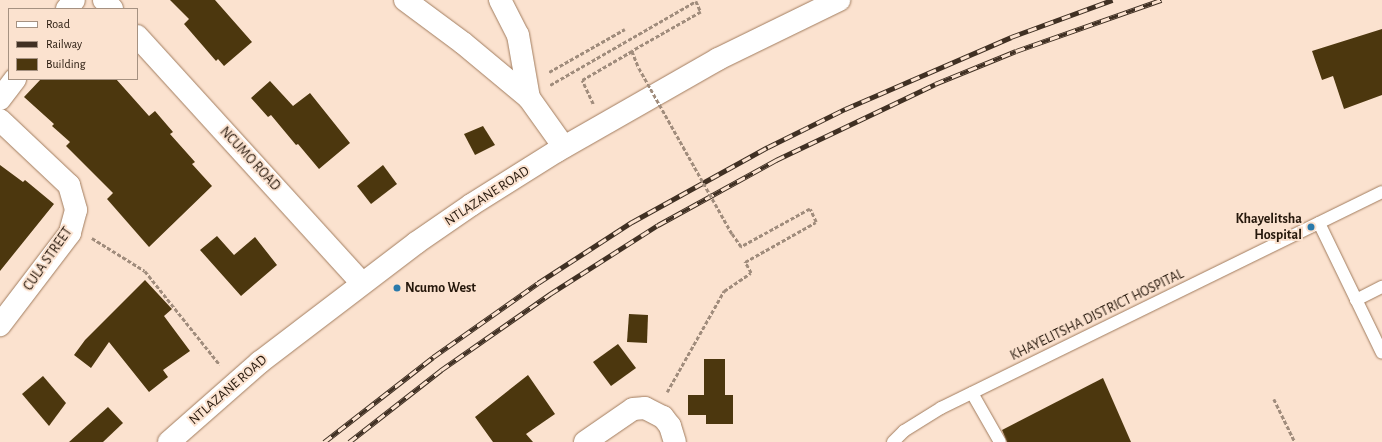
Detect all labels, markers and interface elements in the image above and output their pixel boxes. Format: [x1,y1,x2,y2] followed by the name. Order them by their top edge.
[8,8,138,80] legend
[46,18,70,30] text: Road
[46,38,82,50] text: Railway
[46,58,86,70] text: Building
[216,124,284,194] street label: NCUMO ROAD
[441,162,533,230] street label: NTLAZANE ROAD
[1235,211,1302,244] place label: Khayelitsha Hospital
[1305,221,1317,233] marker: Khayelitsha Hospital
[20,224,76,294] street label: CULA STREET
[1008,266,1186,364] street label: KHAYELITSHA DISTRICT HOSPITAL
[405,280,476,296] place label: Ncumo West
[392,283,402,293] marker: Ncumo West
[186,352,270,428] street label: NTLAZANE ROAD

